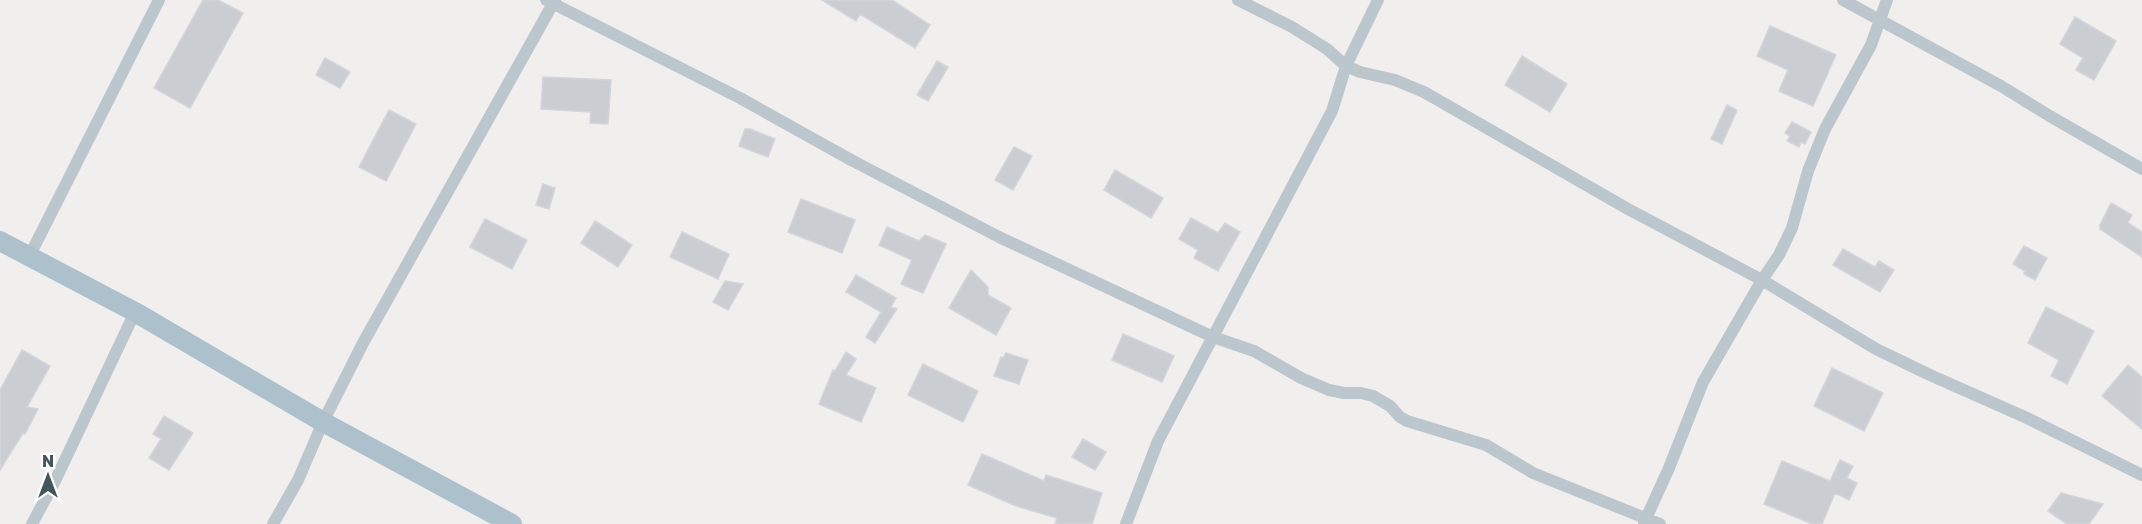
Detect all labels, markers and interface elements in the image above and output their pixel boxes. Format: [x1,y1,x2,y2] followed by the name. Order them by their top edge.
[18,446,78,506] north arrow
[42,451,54,471] text: N

